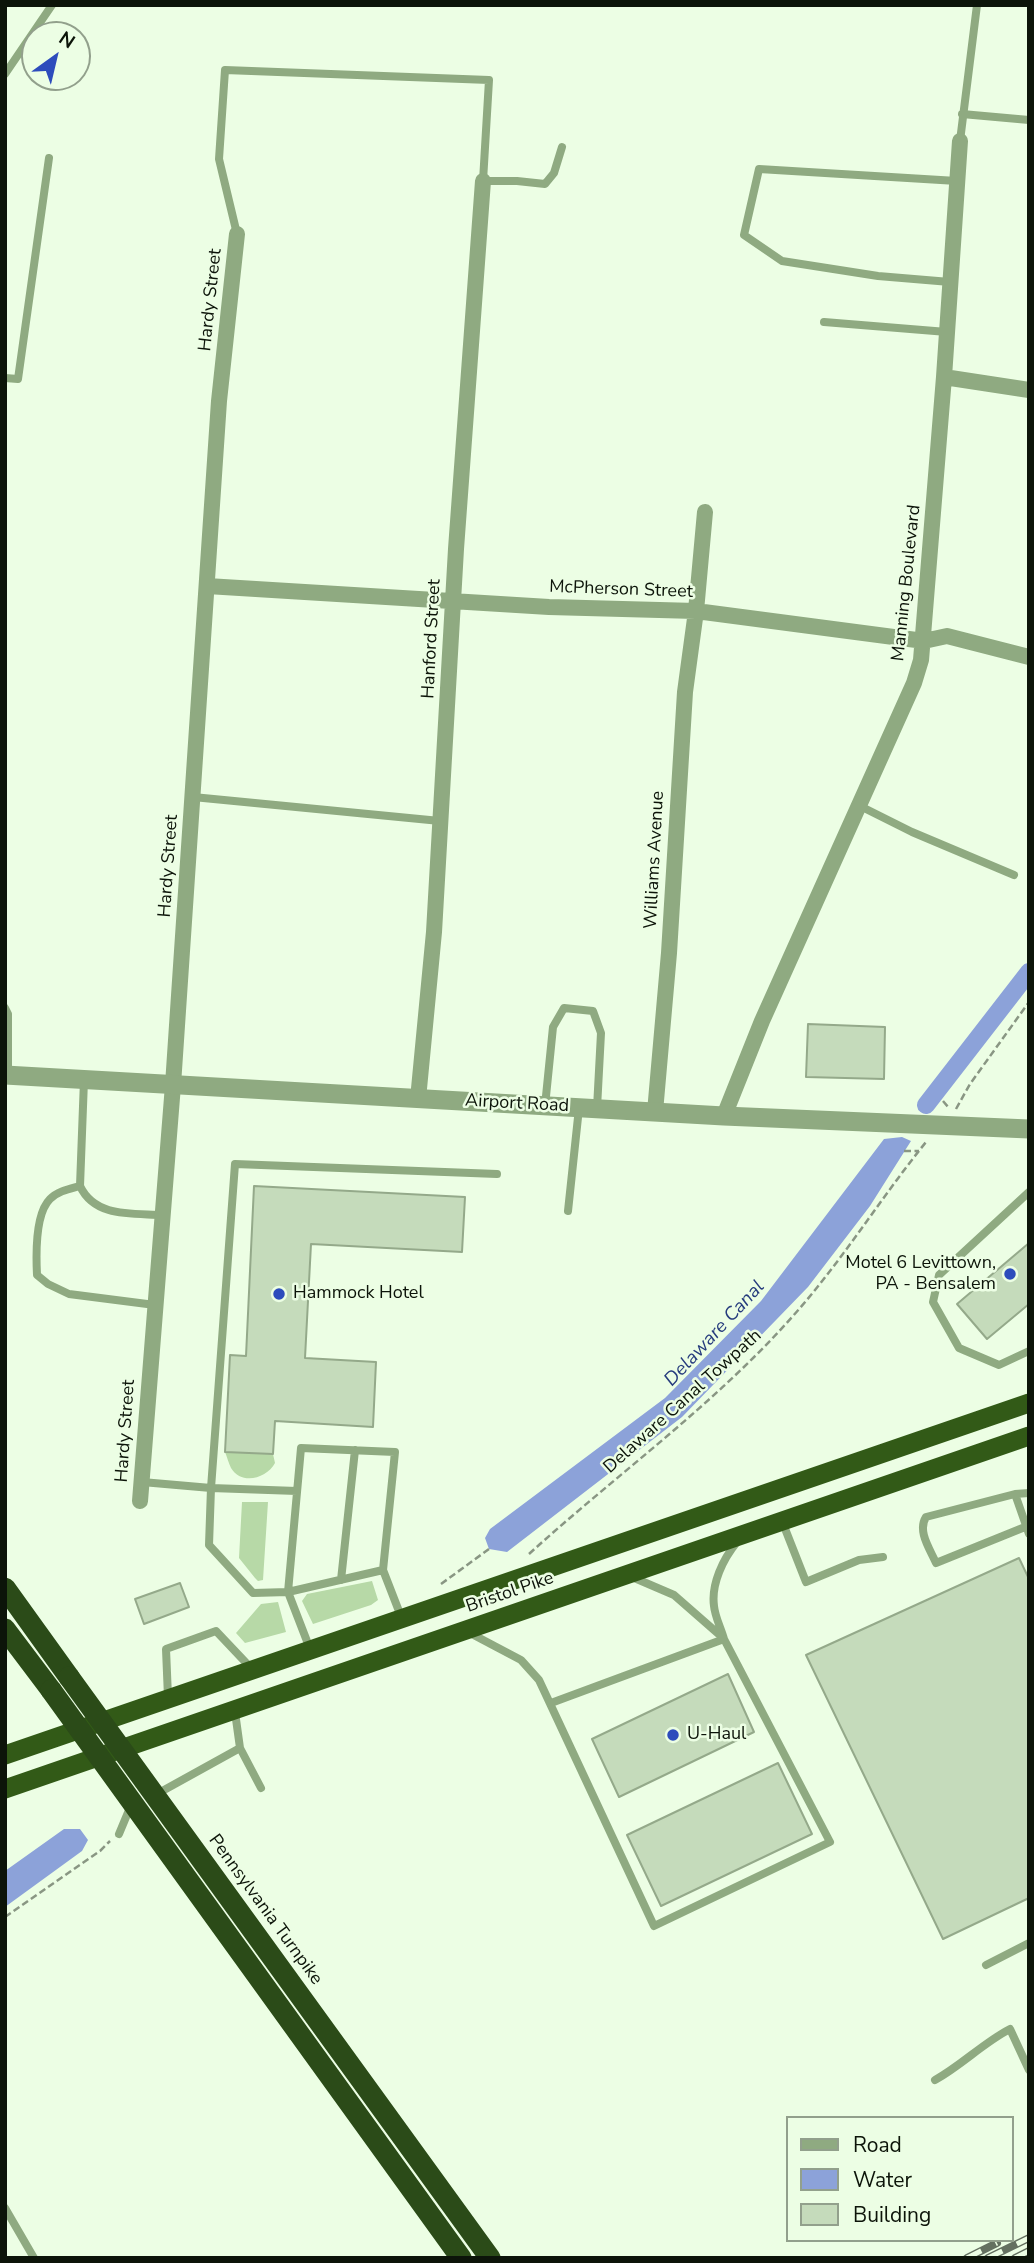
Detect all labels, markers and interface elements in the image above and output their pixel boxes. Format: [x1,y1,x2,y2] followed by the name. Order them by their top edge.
[21,21,91,91] north arrow
[53,25,80,55] text: N
[195,248,227,352] street label: Hardy Street
[888,504,926,662] street label: Manning Boulevard
[549,577,693,603] street label: McPherson Street
[418,579,446,699] street label: Hanford Street
[641,790,669,930] street label: Williams Avenue
[155,814,183,918] street label: Hardy Street
[465,1090,569,1118] street label: Airport Road
[845,1253,996,1296] place label: Motel 6 Levittown, PA - Bensalem
[1002,1266,1018,1282] marker: Motel 6 Levittown, PA - Bensalem
[660,1276,770,1392] water label: Delaware Canal
[293,1283,424,1305] place label: Hammock Hotel
[271,1286,287,1302] marker: Hammock Hotel
[600,1325,766,1479] street label: Delaware Canal Towpath
[112,1379,140,1483] street label: Hardy Street
[463,1568,557,1618] street label: Bristol Pike
[687,1724,746,1746] place label: U-Haul
[665,1727,681,1743] marker: U-Haul
[203,1831,327,1989] street label: Pennsylvania Turnpike
[786,2116,1013,2242] legend
[853,2131,902,2159] text: Road
[853,2166,912,2194] text: Water
[853,2201,931,2229] text: Building

